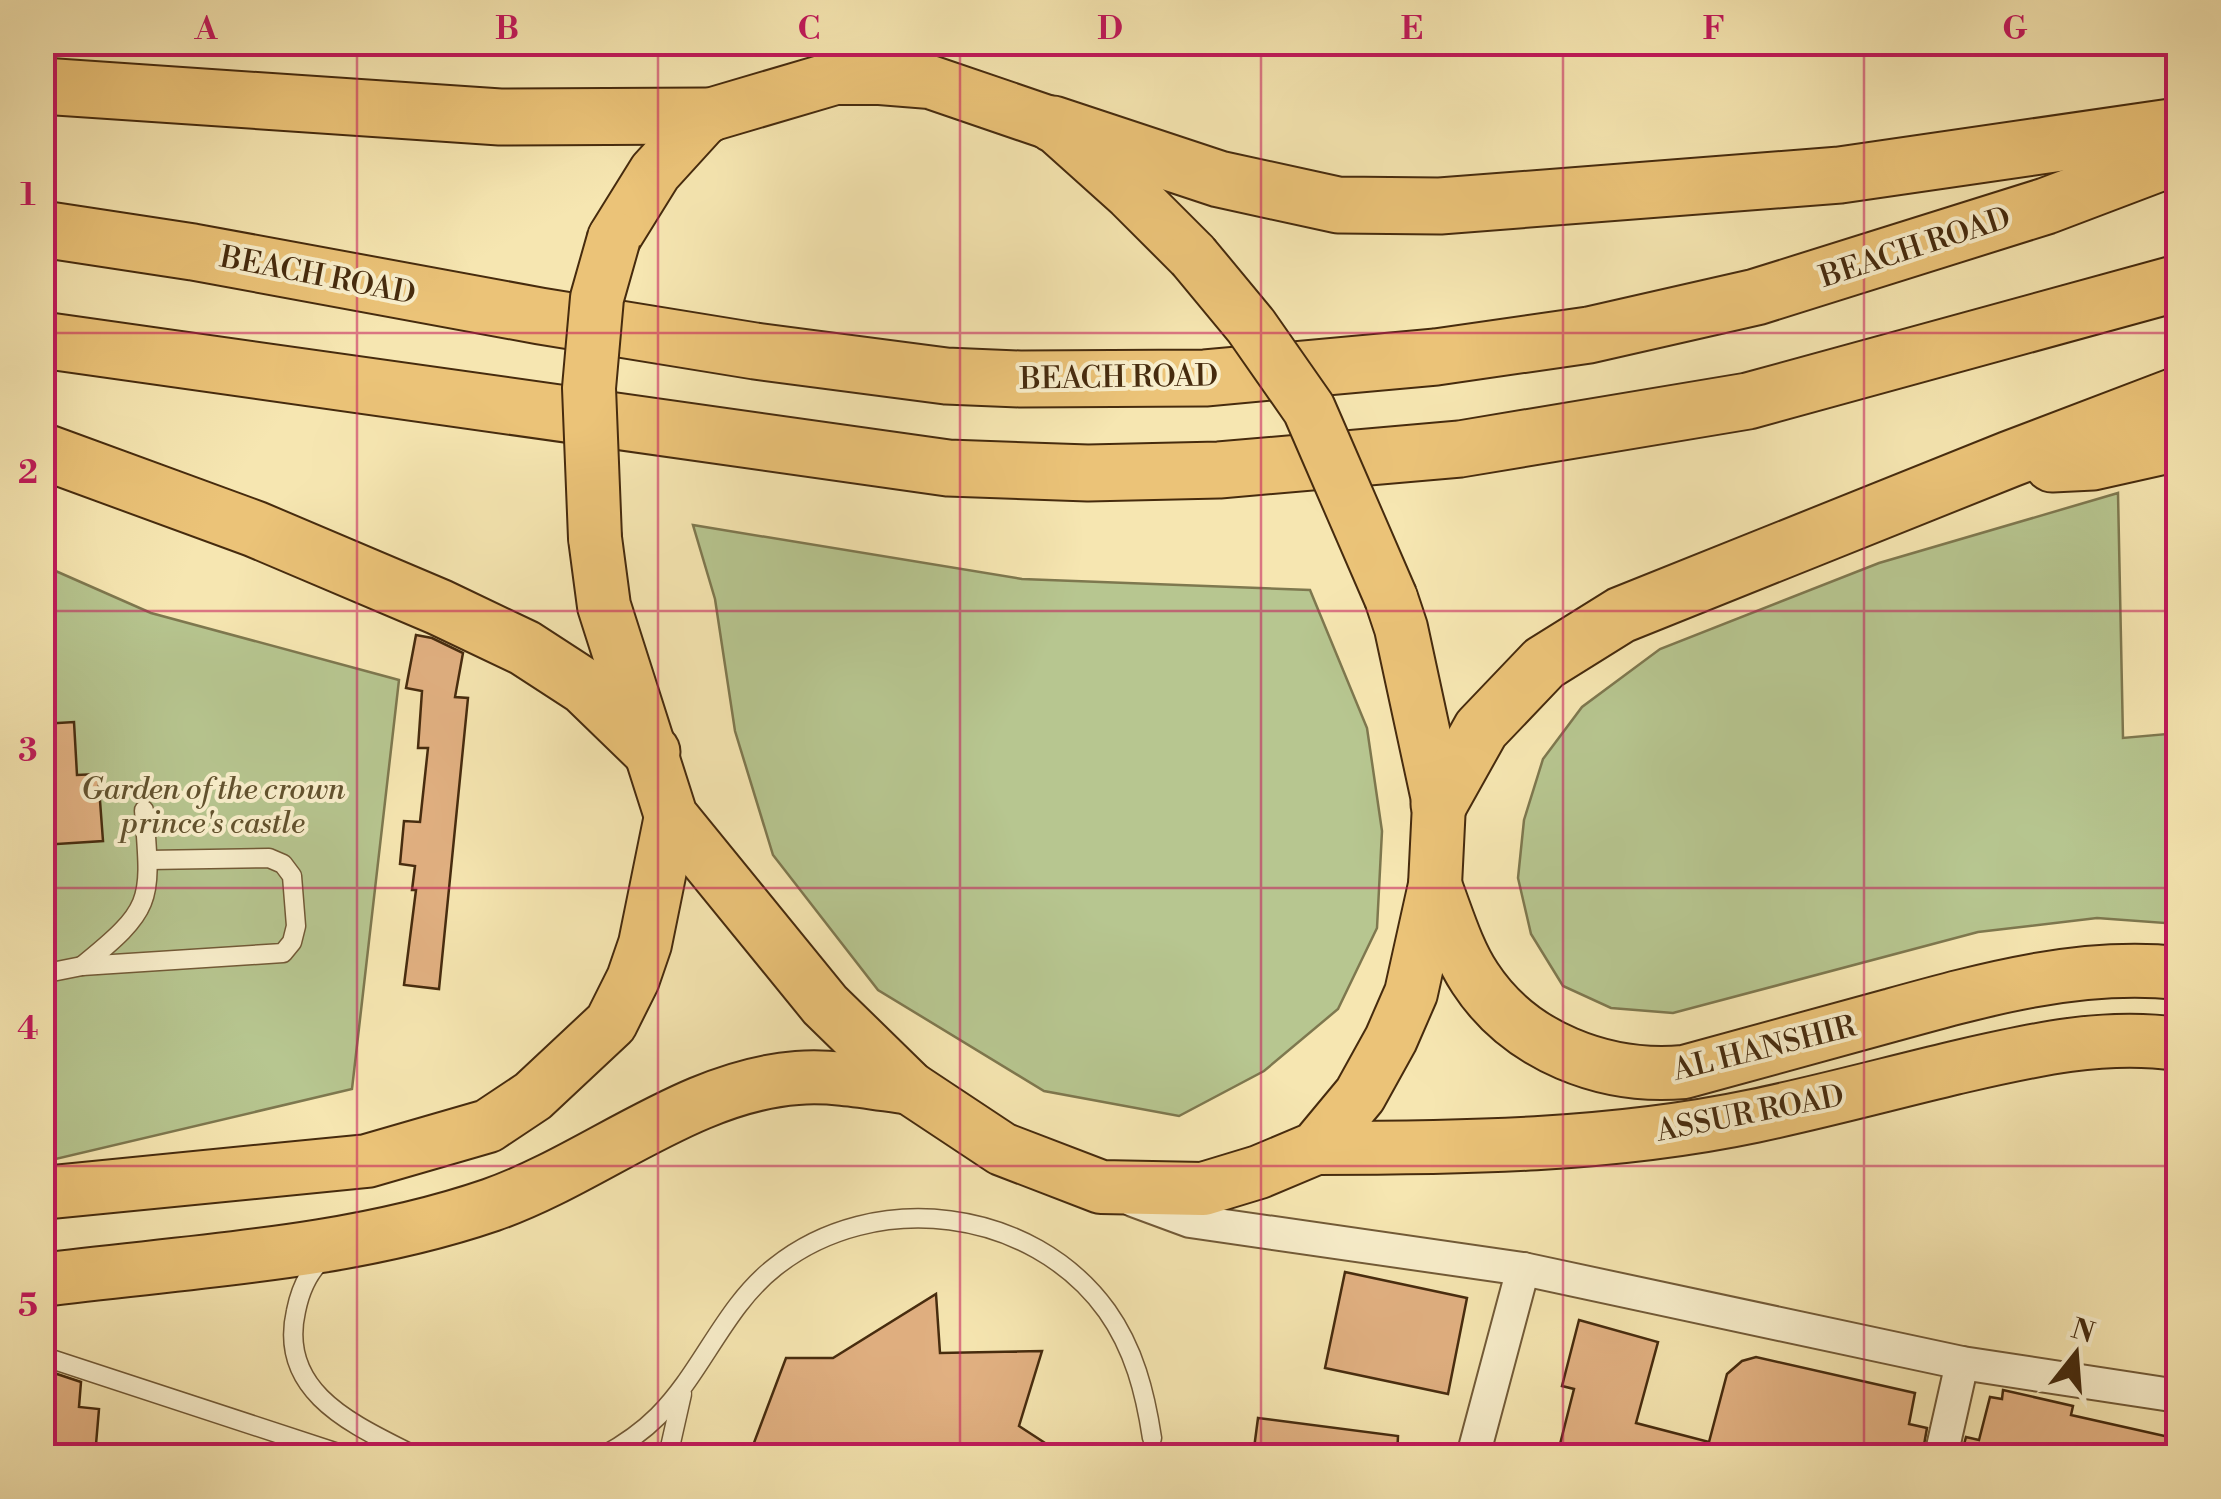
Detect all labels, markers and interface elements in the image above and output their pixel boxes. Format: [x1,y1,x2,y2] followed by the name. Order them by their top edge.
[194,9,219,49] text: A
[495,9,519,49] text: B
[798,9,820,49] text: C
[1097,9,1123,49] text: D
[1401,9,1423,49] text: E
[1703,9,1725,49] text: F
[2002,9,2028,49] text: G
[20,175,36,215] text: 1
[1814,199,2015,297] street label: BEACH ROAD
[216,238,419,314] street label: BEACH ROAD
[1019,357,1218,399] street label: BEACH ROAD
[18,453,38,493] text: 2
[18,731,38,771] text: 3
[81,771,345,843] park label: Garden of the crown prince's castle
[1668,1008,1861,1090] street label: AL HANSHIR
[17,1009,39,1049] text: 4
[1652,1077,1847,1151] street label: ASSUR ROAD
[18,1286,38,1326] text: 5
[2026,1304,2126,1404] north arrow
[2067,1312,2099,1352] text: N

